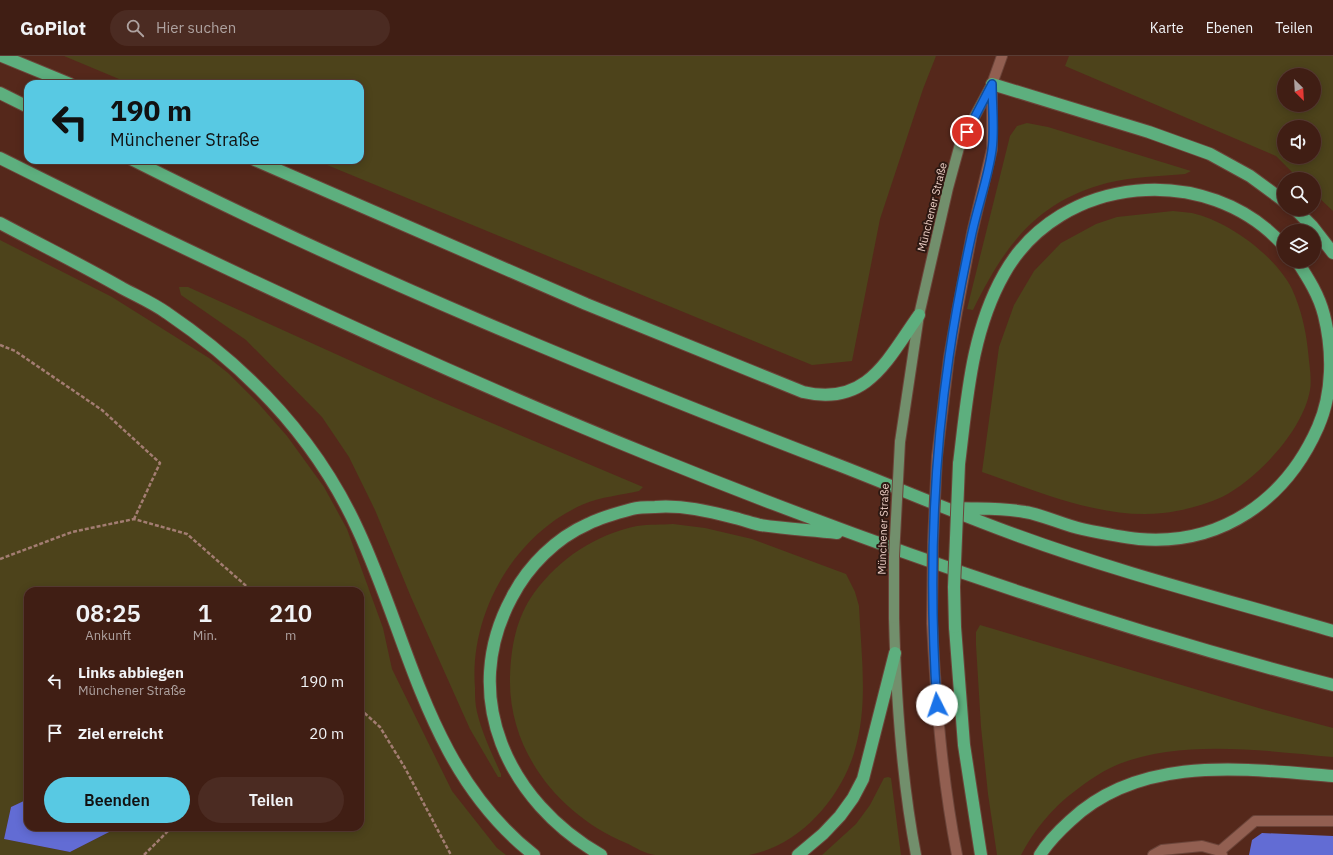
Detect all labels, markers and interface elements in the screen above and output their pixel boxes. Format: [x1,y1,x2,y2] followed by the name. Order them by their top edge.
[110,10,390,46] search box
[20,16,86,40] text: GoPilot
[124,17,146,39] icon: search
[156,18,236,37] text: Hier suchen
[1150,19,1184,37] text: Karte
[1206,19,1253,37] text: Ebenen
[1275,19,1313,37] text: Teilen
[1277,68,1321,112] north arrow
[1277,68,1321,268] map controls
[110,92,192,129] text: 190 m
[44,96,96,148] icon: left
[950,115,984,149] pin
[1277,120,1321,164] button: sound
[956,121,978,143] icon: arrive
[110,128,260,151] text: Münchener Straße
[914,161,950,253] street label: Münchener Straße
[1277,172,1321,216] button: search
[1277,224,1321,268] button: layers
[874,483,892,575] street label: Münchener Straße
[76,597,141,629] text: 08:25
[198,597,212,629] text: 1
[269,597,312,629] text: 210
[85,627,131,644] text: Ankunft
[193,627,217,644] text: Min.
[285,627,296,644] text: m
[78,663,184,682] text: Links abbiegen
[44,670,66,692] icon: left
[300,672,344,691] text: 190 m
[78,682,186,699] text: Münchener Straße
[916,684,958,726] position arrow
[44,722,66,744] icon: arrive
[78,724,164,743] text: Ziel erreicht
[309,724,344,743] text: 20 m
[44,777,190,823] button: Beenden
[198,777,344,823] button: Teilen

